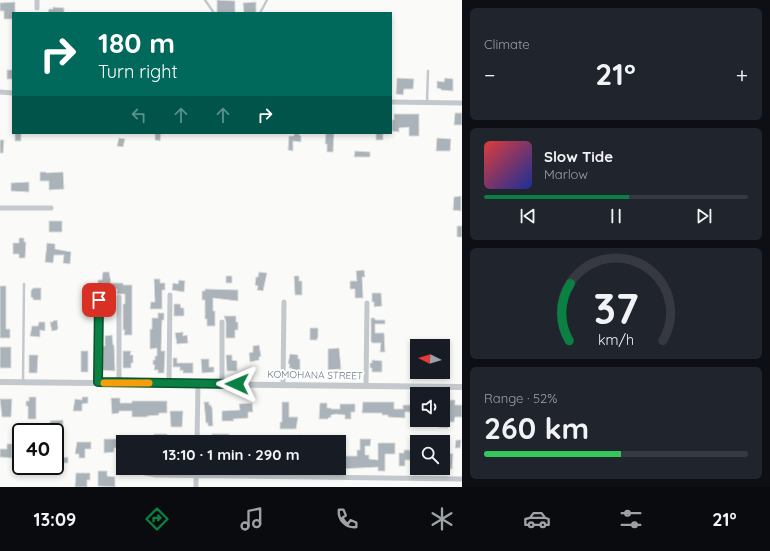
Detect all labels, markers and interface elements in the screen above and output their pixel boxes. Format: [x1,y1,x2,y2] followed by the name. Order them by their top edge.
[98,25,175,60] text: 180 m
[32,28,84,80] icon: right
[484,36,530,52] text: Climate
[595,55,636,93] text: 21°
[98,60,178,83] text: Turn right
[484,61,495,89] text: −
[736,61,748,89] text: +
[128,104,150,126] icon: left
[170,104,192,126] icon: ahead
[212,104,234,126] icon: ahead
[254,104,276,126] icon: right
[544,147,613,166] text: Slow Tide
[544,166,588,182] text: Marlow
[517,205,539,227] icon: previous
[605,205,627,227] icon: pause
[693,205,715,227] icon: next
[593,282,639,334] text: 37
[82,283,116,317] pin
[88,289,110,311] icon: arrive
[598,331,634,349] text: km/h
[410,339,450,379] north arrow
[410,339,450,475] map controls
[216,363,258,405] position arrow
[267,368,363,382] street label: KOMOHANA STREET
[410,387,450,427] button: sound
[484,390,557,406] text: Range · 52%
[484,409,589,447] text: 260 km
[12,423,64,475] speed limit sign: 40
[410,435,450,475] button: search
[162,445,300,464] text: 13:10 · 1 min · 290 m
[143,505,171,533] icon: directions
[238,505,266,533] icon: music
[333,505,361,533] icon: phone
[428,505,456,533] icon: climate
[523,505,551,533] icon: car
[617,505,645,533] icon: filters
[33,508,76,531] text: 13:09
[712,508,737,531] text: 21°

